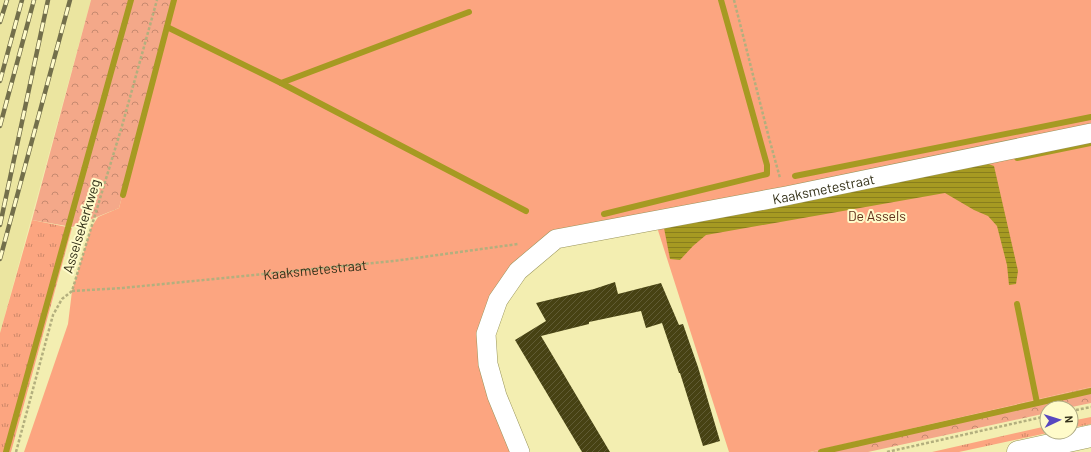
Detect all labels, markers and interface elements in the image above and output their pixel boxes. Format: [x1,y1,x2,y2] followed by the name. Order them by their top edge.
[771,169,876,207] street label: Kaaksmetestraat
[59,177,103,275] street label: Asselsekerkweg
[848,207,906,224] park label: De Assels
[262,255,368,282] street label: Kaaksmetestraat
[1039,400,1079,440] north arrow
[1063,415,1076,423] text: N

